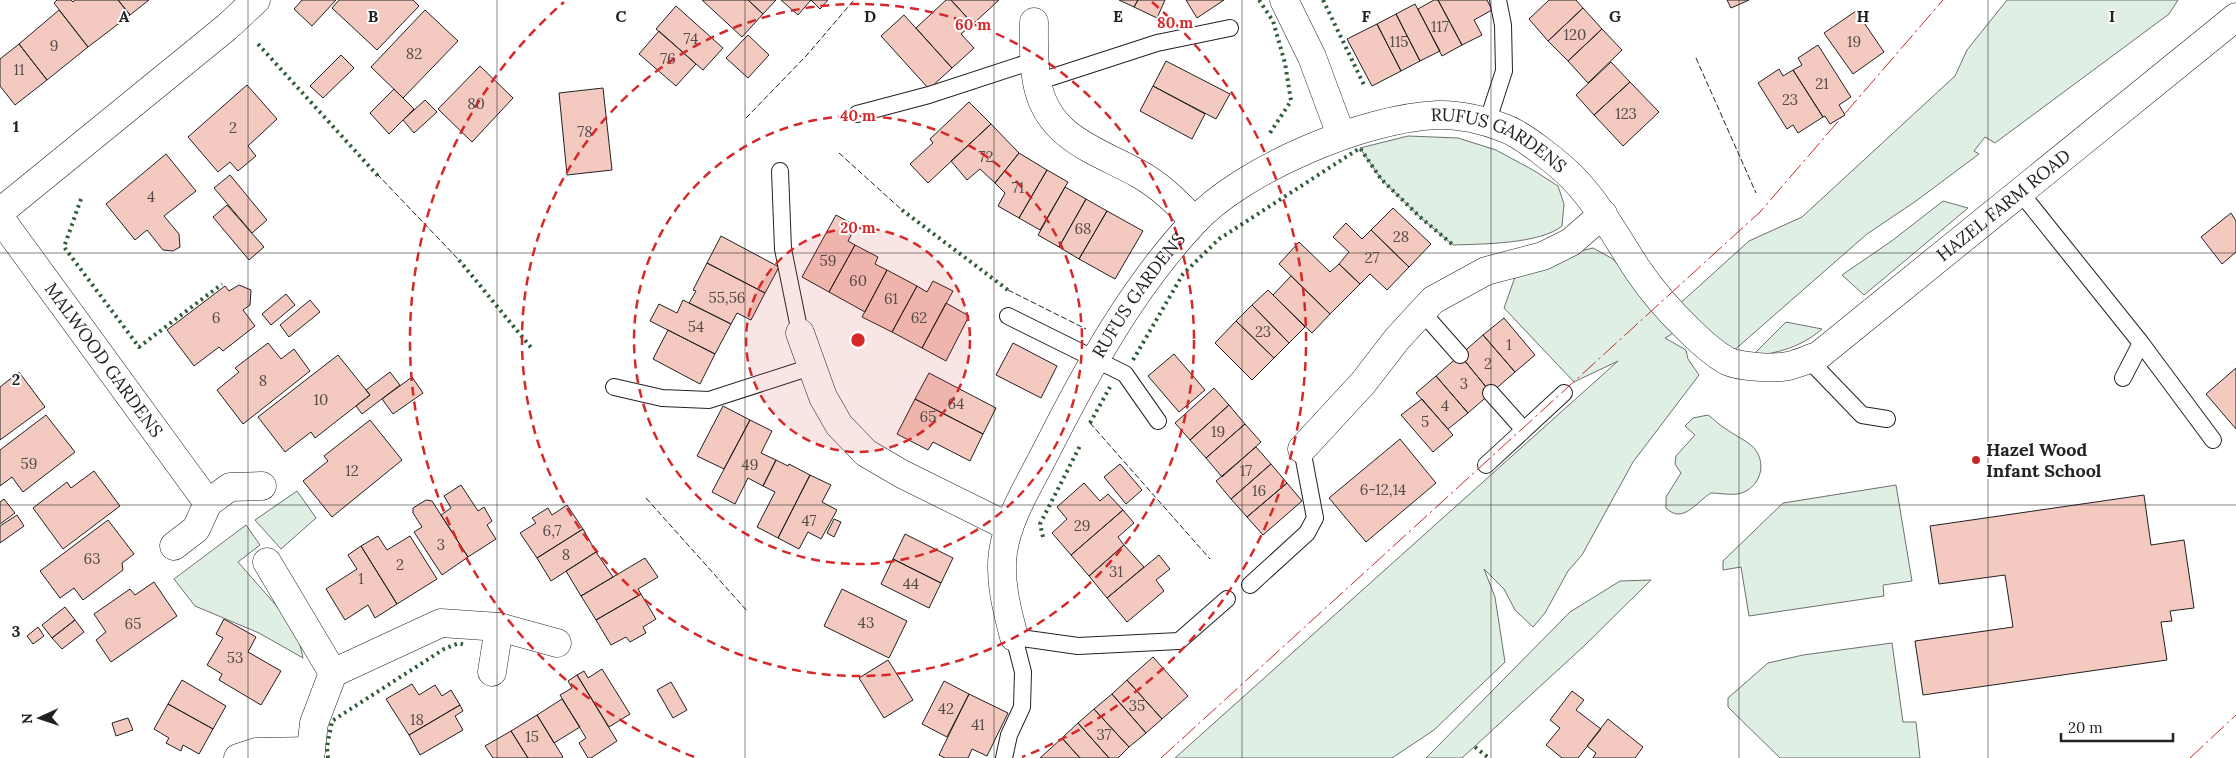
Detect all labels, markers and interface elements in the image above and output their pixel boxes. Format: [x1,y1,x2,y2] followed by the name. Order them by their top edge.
[119,6,130,26] text: A
[368,6,379,26] text: B
[615,6,627,26] text: C
[864,6,876,26] text: D
[1113,6,1123,26] text: E
[1361,6,1371,26] text: F
[1609,6,1621,26] text: G
[1857,6,1870,26] text: H
[2109,6,2115,26] text: I
[1157,13,1193,32] text: 80 m
[955,15,991,34] text: 60 m
[1431,17,1449,36] house number: 117
[1564,25,1586,44] house number: 120
[684,29,698,48] house number: 74
[1389,32,1409,51] house number: 115
[1847,32,1861,51] house number: 19
[50,36,58,55] house number: 9
[406,44,422,63] house number: 82
[660,49,676,68] house number: 76
[14,60,24,79] house number: 11
[1815,74,1829,93] house number: 21
[1782,90,1798,109] house number: 23
[467,94,485,113] house number: 80
[1430,103,1572,178] street label: RUFUS GARDENS
[1615,104,1637,123] house number: 123
[840,106,876,125] text: 40 m
[13,116,19,136] text: 1
[229,118,237,137] house number: 2
[577,122,593,141] house number: 78
[1932,144,2075,266] street label: HAZEL FARM ROAD
[979,147,993,166] house number: 72
[1012,178,1024,197] house number: 71
[147,187,155,206] house number: 4
[840,218,876,237] text: 20 m
[1074,219,1092,238] house number: 68
[1393,227,1409,246] house number: 28
[1087,228,1190,362] street label: RUFUS GARDENS
[1365,248,1380,267] house number: 27
[820,251,836,270] house number: 59
[849,271,867,290] house number: 60
[40,278,168,442] street label: MALWOOD GARDENS
[709,288,746,307] house number: 55,56
[884,289,898,308] house number: 61
[212,308,220,327] house number: 6
[911,308,927,327] house number: 62
[688,317,704,336] house number: 54
[1255,322,1271,341] house number: 23
[849,331,867,349] centre of rings
[1506,335,1512,354] house number: 1
[1484,354,1492,373] house number: 2
[12,369,20,389] text: 2
[259,371,267,390] house number: 8
[1460,374,1468,393] house number: 3
[314,390,328,409] house number: 10
[948,394,964,413] house number: 64
[1441,396,1449,415] house number: 4
[920,407,936,426] house number: 65
[1421,412,1429,431] house number: 5
[1211,422,1225,441] house number: 19
[1986,438,2102,482] place label: Hazel Wood Infant School
[21,454,37,473] house number: 59
[1970,454,1982,466] marker: Hazel Wood Infant School
[742,455,758,474] house number: 49
[345,461,359,480] house number: 12
[1240,461,1252,480] house number: 17
[1360,480,1406,499] house number: 6-12,14
[1252,481,1266,500] house number: 16
[801,511,817,530] house number: 47
[1074,516,1090,535] house number: 29
[543,521,562,540] house number: 6,7
[437,535,445,554] house number: 3
[562,545,570,564] house number: 8
[83,549,101,568] house number: 63
[396,555,404,574] house number: 2
[1109,562,1123,581] house number: 31
[358,569,364,588] house number: 1
[903,574,919,593] house number: 44
[858,613,874,632] house number: 43
[125,614,141,633] house number: 65
[12,621,21,641] text: 3
[227,648,243,667] house number: 53
[15,693,65,743] north arrow
[1129,696,1145,715] house number: 35
[938,699,954,718] house number: 42
[410,710,424,729] house number: 18
[2061,710,2174,742] scale bar
[18,713,36,725] text: N
[971,715,985,734] house number: 41
[2068,718,2103,737] text: 20 m
[1097,725,1112,744] house number: 37
[525,727,539,746] house number: 15

